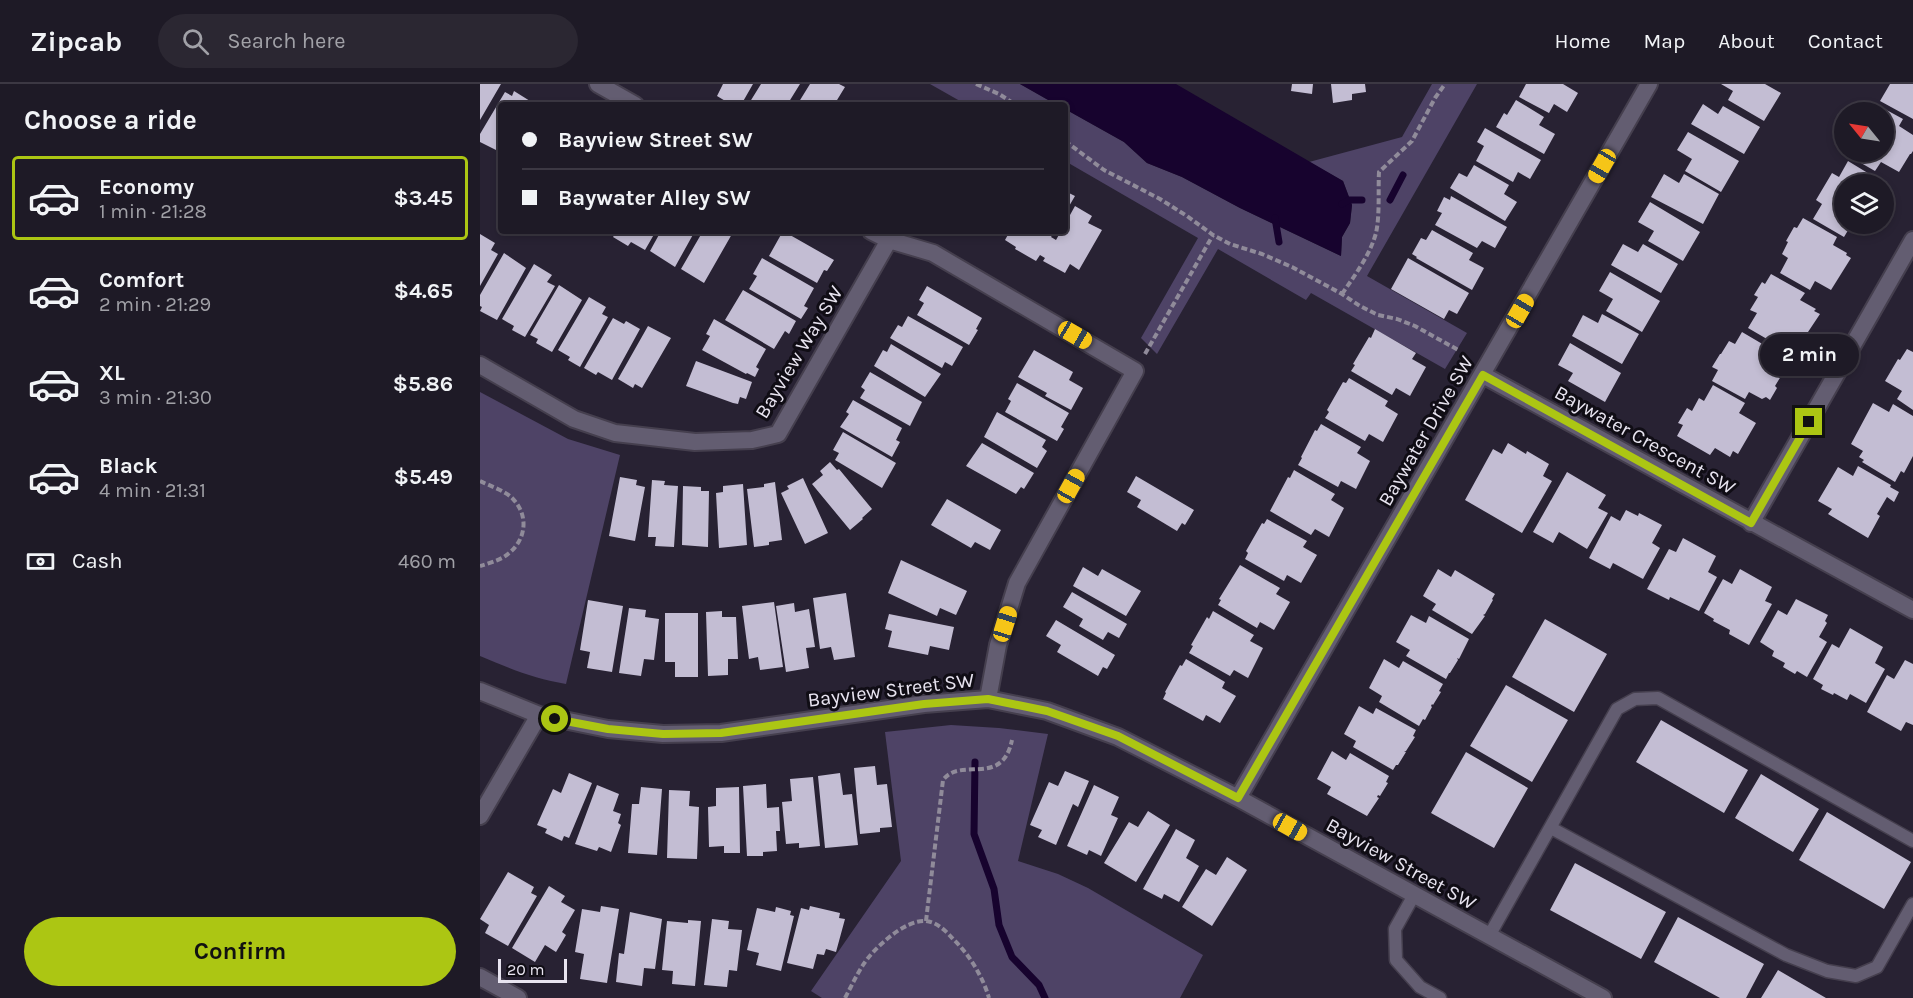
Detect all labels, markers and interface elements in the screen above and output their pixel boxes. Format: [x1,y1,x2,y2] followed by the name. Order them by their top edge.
[158,14,578,68] search box
[30,25,122,58] text: Zipcab
[179,25,212,58] icon: search
[227,28,346,54] text: Search here
[1555,29,1611,53] text: Home
[1644,29,1685,53] text: Map
[1718,29,1775,53] text: About
[1808,29,1883,53] text: Contact
[1834,102,1894,162] north arrow
[1834,102,1894,234] map controls
[24,104,197,136] text: Choose a ride
[558,127,753,153] text: Bayview Street SW
[1585,146,1619,186] car
[27,171,81,225] icon: car
[99,174,194,200] text: Economy
[1834,174,1894,234] button: layers
[394,185,453,211] text: $3.45
[558,185,751,211] text: Baywater Alley SW
[99,200,207,223] text: 1 min · 21:28
[27,264,81,318] icon: car
[99,267,184,293] text: Comfort
[394,278,453,304] text: $4.65
[750,281,848,422] street label: Bayview Way SW
[1503,291,1537,331] car
[99,293,211,316] text: 2 min · 21:29
[1055,318,1095,352] car
[1760,335,1858,377] callout: 2 min
[1782,343,1837,366] text: 2 min
[1374,352,1478,510] street label: Baywater Drive SW
[27,357,81,411] icon: car
[99,360,125,386] text: XL
[393,371,453,397] text: $5.86
[1551,381,1740,499] street label: Baywater Crescent SW
[99,386,212,409] text: 3 min · 21:30
[1795,408,1822,435] route end
[27,450,81,504] icon: car
[99,453,158,479] text: Black
[394,464,453,490] text: $5.49
[1054,466,1088,506] car
[99,479,206,502] text: 4 min · 21:31
[24,545,57,578] icon: cash
[72,548,122,574] text: Cash
[398,550,456,573] text: 460 m
[991,604,1019,644] car
[806,668,976,712] street label: Bayview Street SW
[541,705,568,732] route start
[1270,810,1310,844] car
[1322,813,1480,915] street label: Bayview Street SW
[24,917,456,986] button: Confirm
[498,956,567,984] scale bar
[507,960,545,979] text: 20 m

